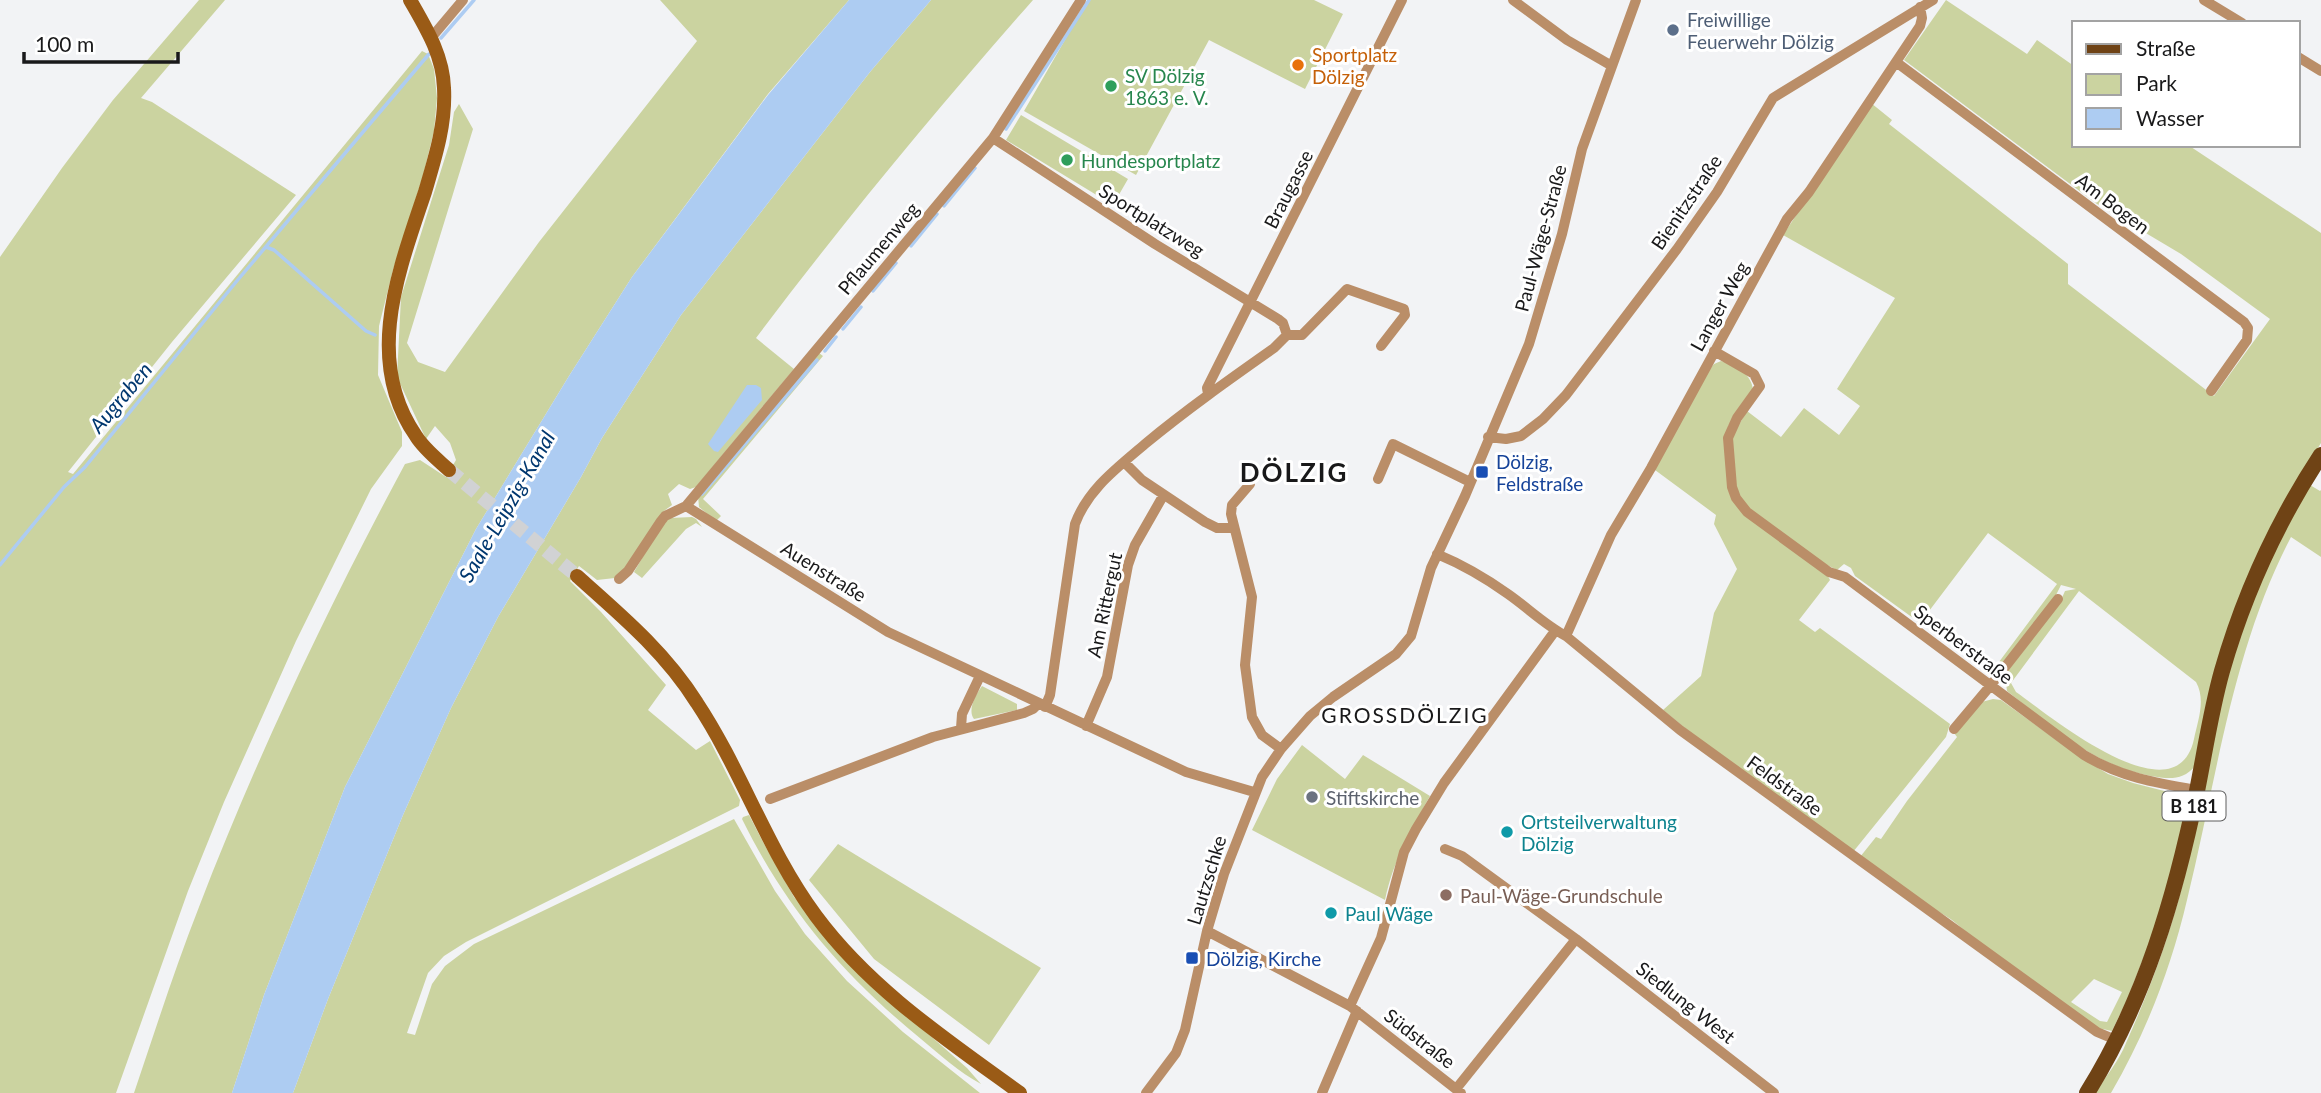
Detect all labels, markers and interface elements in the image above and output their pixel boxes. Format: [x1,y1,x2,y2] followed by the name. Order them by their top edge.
[1687,8,1834,53] place label: Freiwillige Feuerwehr Dölzig
[24,21,178,65] scale bar
[2072,21,2300,147] legend
[1665,22,1681,38] marker: Freiwillige Feuerwehr Dölzig
[35,31,94,56] text: 100 m
[2136,35,2196,60] text: Straße
[1312,43,1397,88] place label: Sportplatz Dölzig
[1290,57,1306,73] marker: Sportplatz Dölzig
[1125,64,1209,109] place label: SV Dölzig 1863 e. V.
[2136,70,2177,95] text: Park
[1103,78,1119,94] marker: SV Dölzig 1863 e. V.
[2136,105,2204,130] text: Wasser
[1259,146,1317,232] street label: Braugasse
[1081,149,1220,172] place label: Hundesportplatz
[1646,150,1726,254] street label: Bienitzstraße
[1059,152,1075,168] marker: Hundesportplatz
[1509,162,1571,314] street label: Paul-Wäge-Straße
[2072,168,2154,238] street label: Am Bogen
[1095,179,1209,262] street label: Sportplatzweg
[833,197,923,299] street label: Pflaumenweg
[1685,257,1753,355] street label: Langer Weg
[83,357,157,438] water label: Augraben
[453,426,560,586] water label: Saale-Leipzig-Kanal
[1496,450,1583,495] place label: Dölzig, Feldstraße
[1240,456,1348,488] district label: DÖLZIG
[1474,464,1490,480] marker: Dölzig, Feldstraße
[777,536,871,606] street label: Auenstraße
[1082,550,1126,660] street label: Am Rittergut
[1910,599,2018,689] street label: Sperberstraße
[1321,702,1489,727] district label: GROSSDÖLZIG
[1743,750,1827,820] street label: Feldstraße
[1326,786,1419,809] place label: Stiftskirche
[1304,789,1320,805] marker: Stiftskirche
[2162,792,2226,820] road number: B 181
[1521,810,1677,855] place label: Ortsteilverwaltung Dölzig
[1499,824,1515,840] marker: Ortsteilverwaltung Dölzig
[1182,833,1230,927] street label: Lautzschke
[1460,884,1663,907] place label: Paul-Wäge-Grundschule
[1438,887,1454,903] marker: Paul-Wäge-Grundschule
[1345,902,1433,925] place label: Paul Wäge
[1323,905,1339,921] marker: Paul Wäge
[1206,947,1321,970] place label: Dölzig, Kirche
[1184,950,1200,966] marker: Dölzig, Kirche
[1632,956,1740,1048] street label: Siedlung West
[1380,1003,1460,1073] street label: Südstraße

